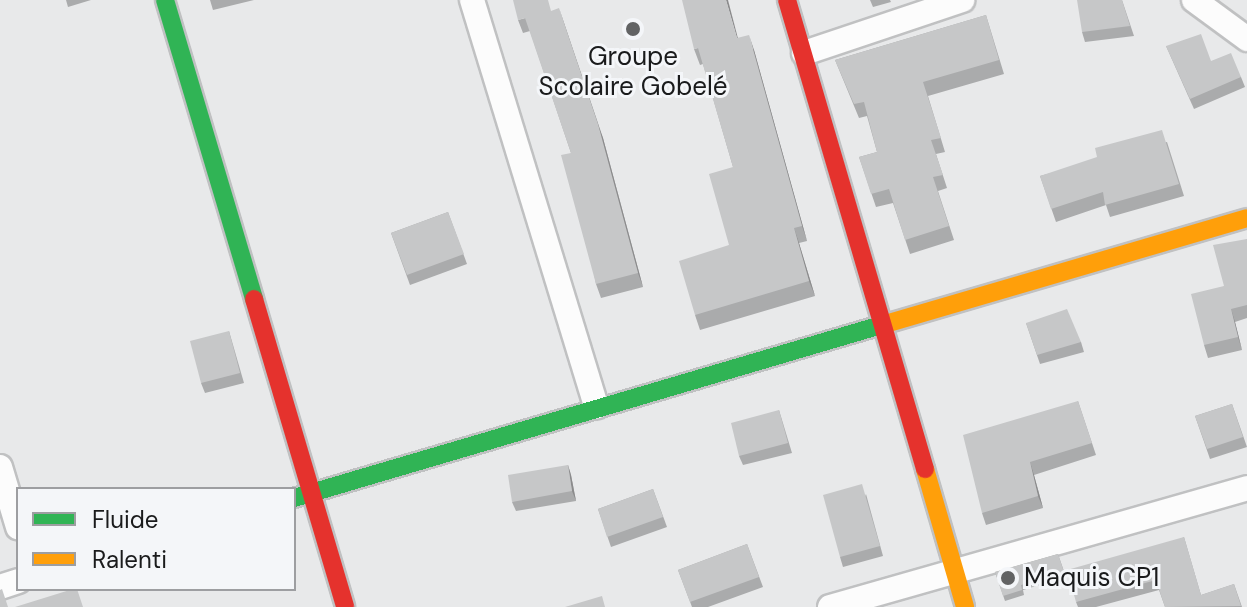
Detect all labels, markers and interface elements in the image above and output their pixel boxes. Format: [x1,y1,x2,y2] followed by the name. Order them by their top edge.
[624,20,642,38] marker: Groupe Scolaire Gobelé
[538,41,728,102] place label: Groupe Scolaire Gobelé
[16,487,296,591] legend
[92,504,158,535] text: Fluide
[92,544,167,575] text: Ralenti
[1024,562,1159,594] place label: Maquis CP1
[999,569,1017,587] marker: Maquis CP1

